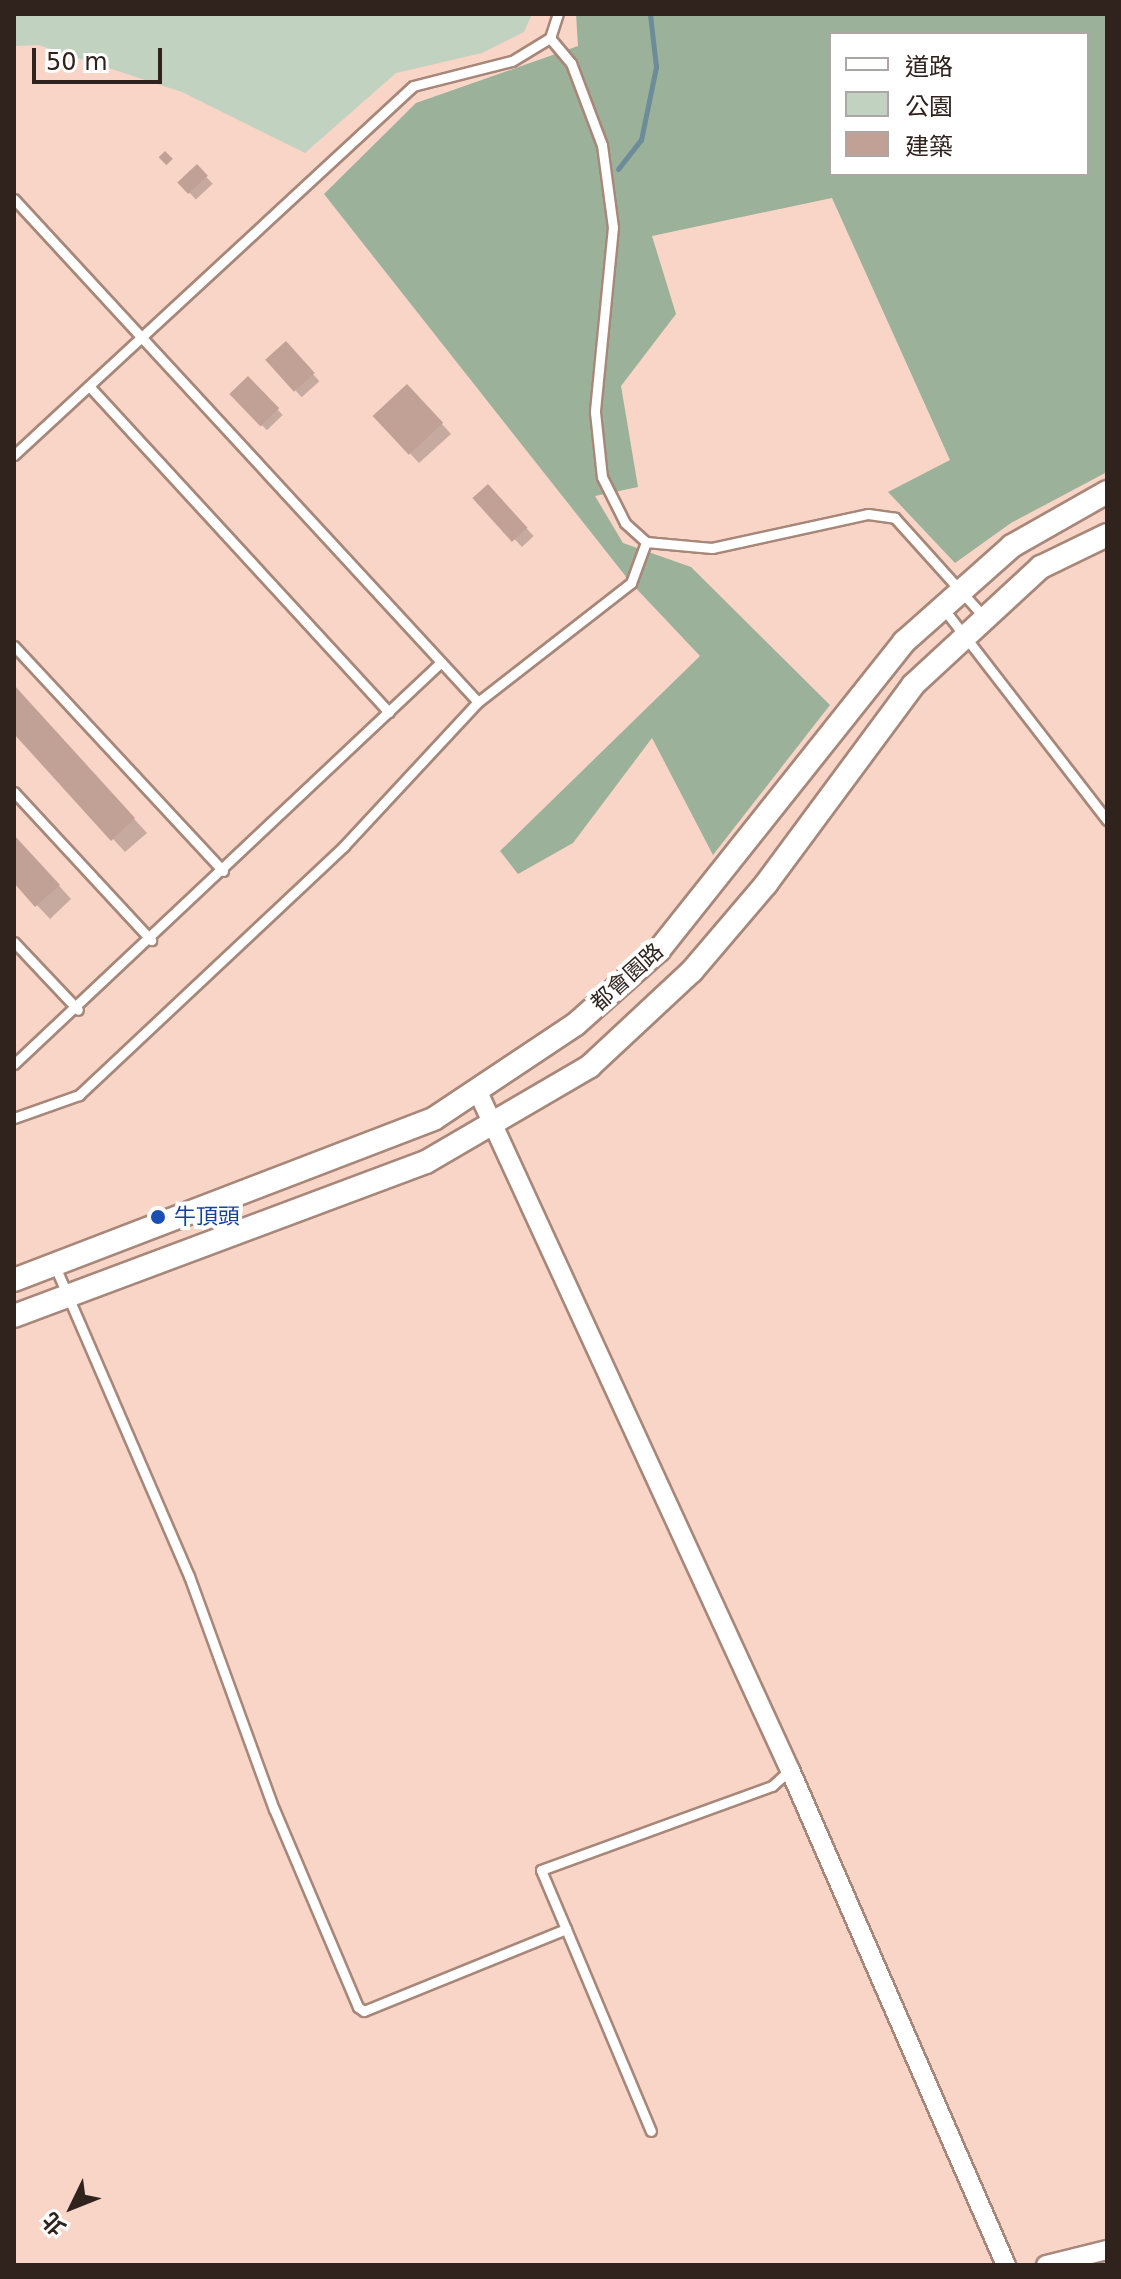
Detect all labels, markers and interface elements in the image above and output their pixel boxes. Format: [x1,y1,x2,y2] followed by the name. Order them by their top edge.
[36,32,166,82] scale bar
[829,32,1089,176] legend
[46,48,108,76] text: 50 m
[905,53,953,81] text: 道路
[905,93,953,121] text: 公園
[905,133,953,161] text: 建築
[585,938,669,1016] street label: 都會園路
[174,1204,240,1230] place label: 牛頂頭
[149,1208,167,1226] marker: 牛頂頭
[32,2167,112,2247] north arrow
[37,2207,71,2240] text: 北

